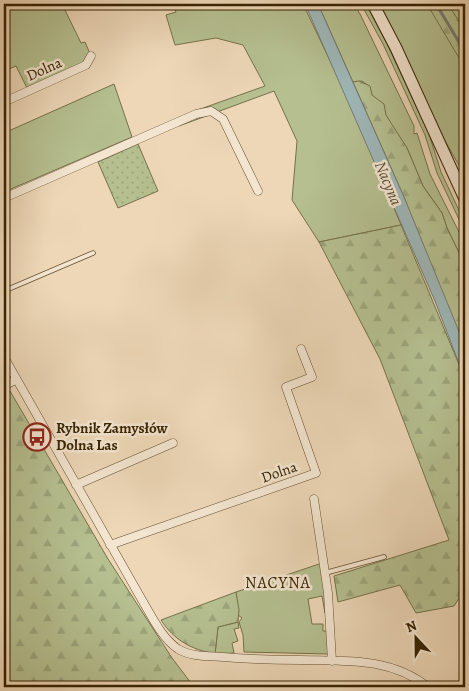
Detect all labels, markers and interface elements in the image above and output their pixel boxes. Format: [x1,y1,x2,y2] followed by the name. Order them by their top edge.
[23,52,65,86] street label: Dolna
[369,158,407,209] water label: Nacyna
[56,418,168,455] place label: Rybnik Zamysłów Dolna Las
[22,422,52,452] bus stop icon: Rybnik Zamysłów Dolna Las
[258,457,300,487] street label: Dolna
[245,572,311,594] district label: NACYNA
[392,614,442,664] north arrow
[403,616,420,637] text: N

